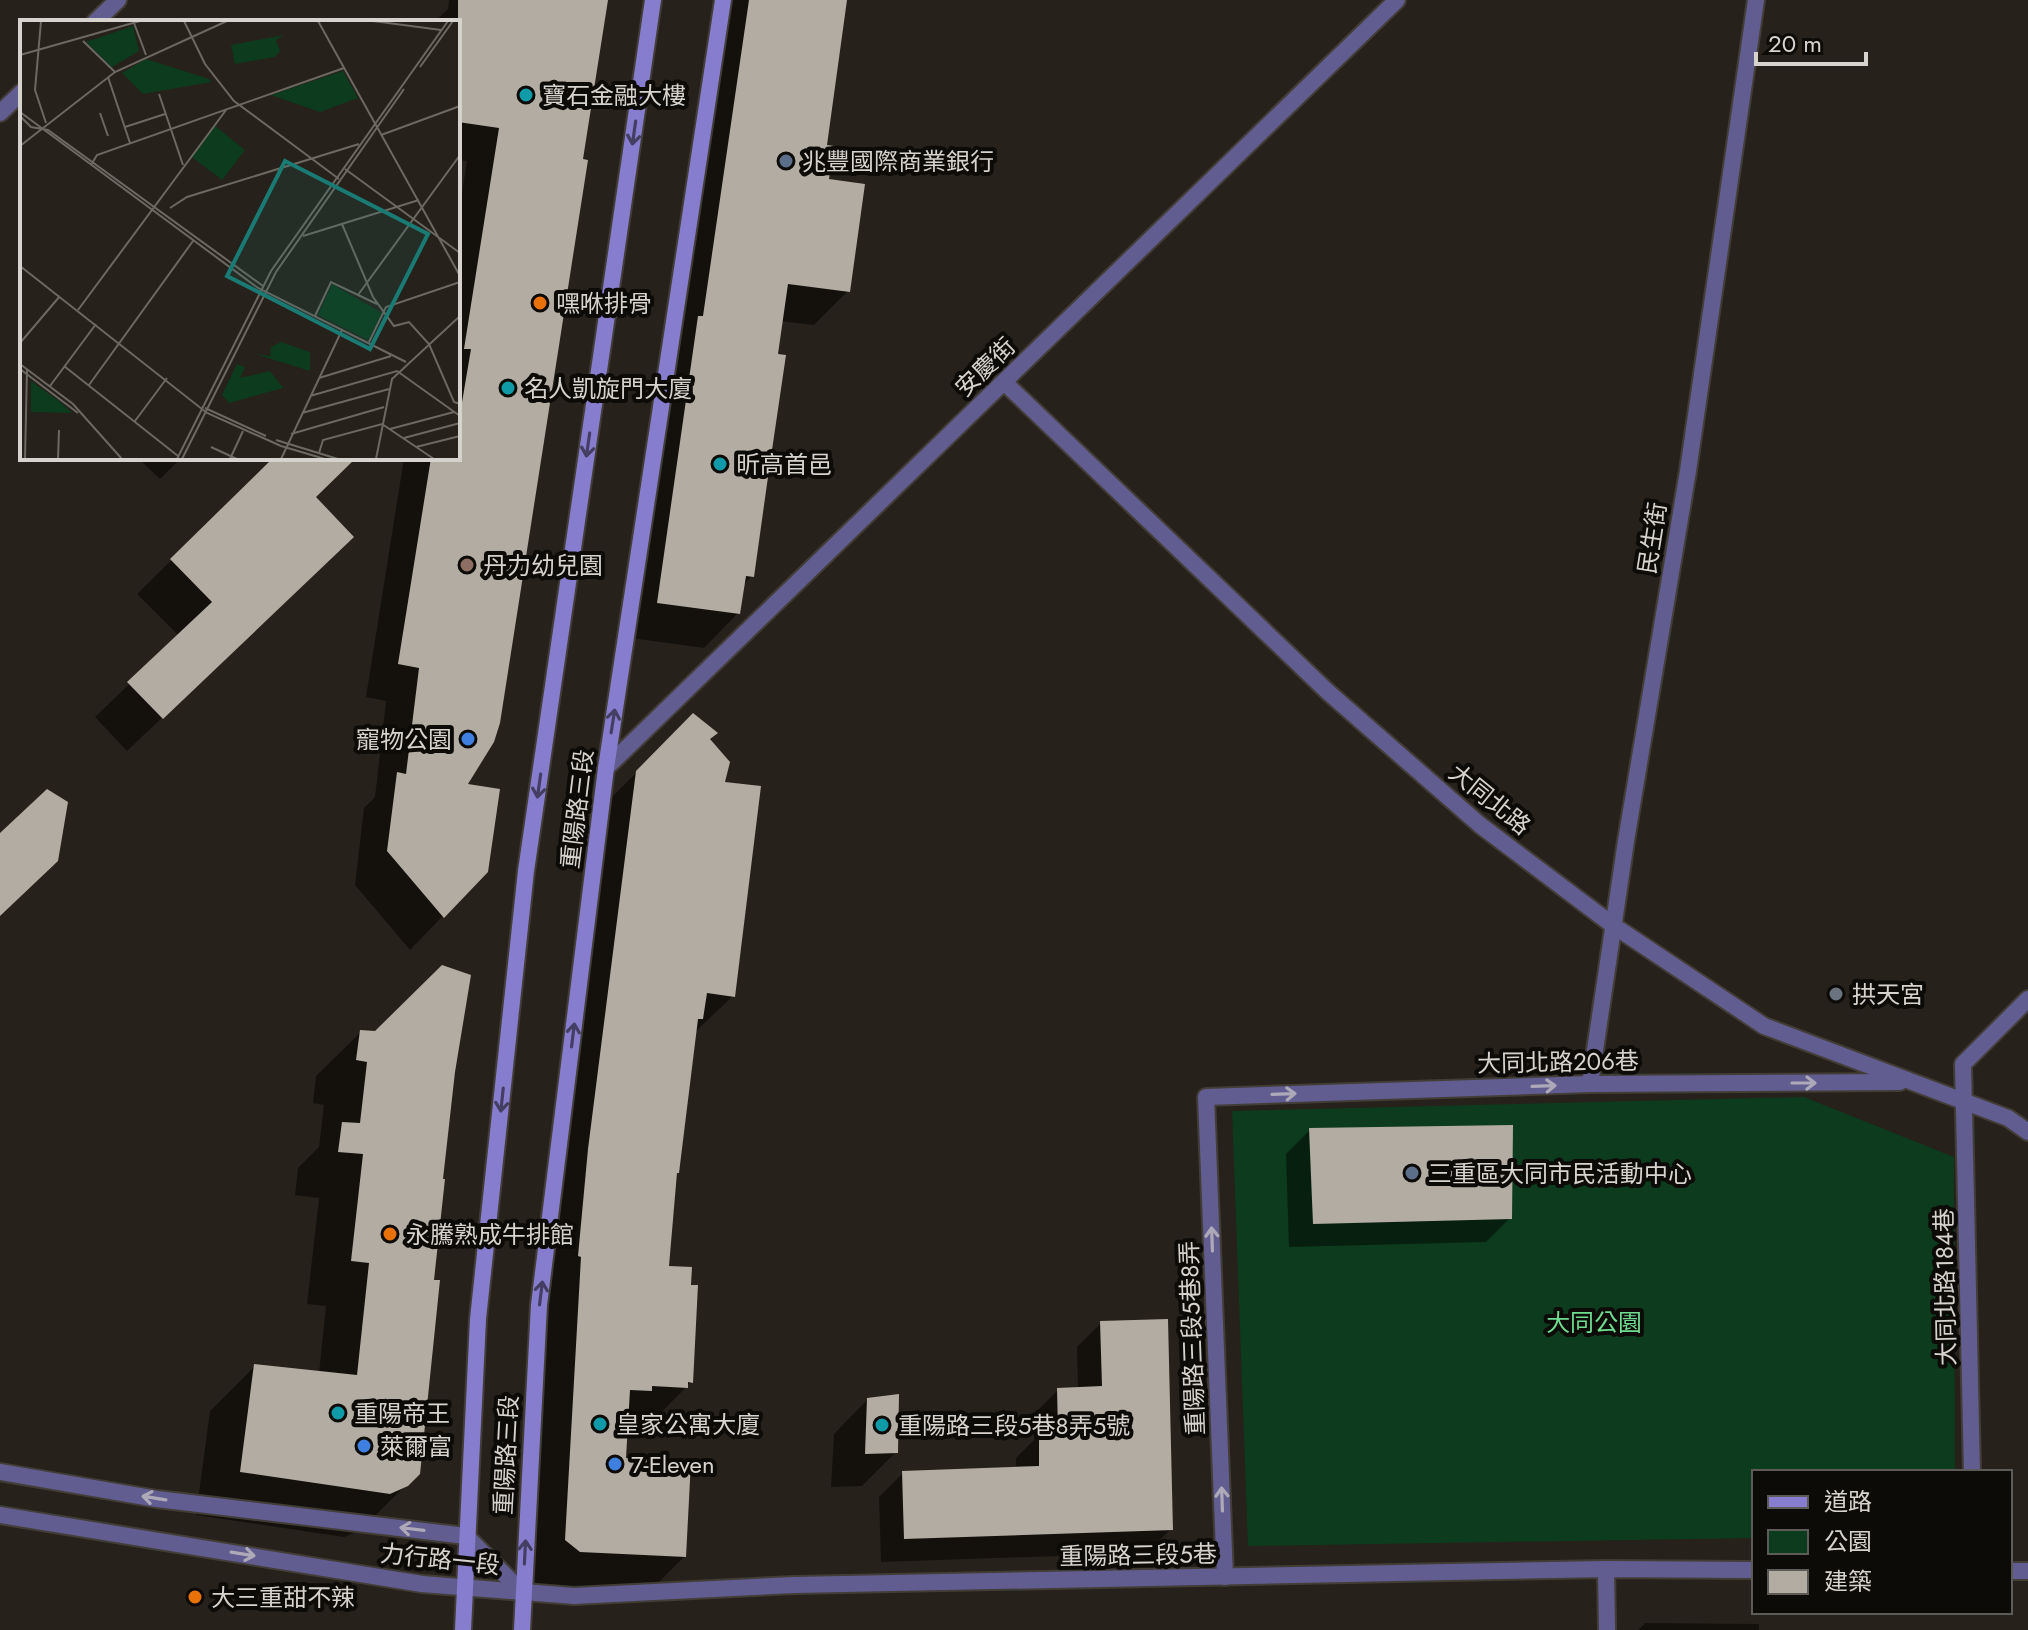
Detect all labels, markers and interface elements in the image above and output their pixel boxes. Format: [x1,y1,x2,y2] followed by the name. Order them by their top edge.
[1756,16,1866,66] scale bar
[20,20,460,460] inset map
[1768,26,1822,61] text: 20 m
[542,78,686,113] place label: 寶石金融大樓
[517,86,535,104] marker: 寶石金融大樓
[626,119,641,145] one-way arrow
[802,144,994,179] place label: 兆豐國際商業銀行
[777,152,795,170] marker: 兆豐國際商業銀行
[556,286,652,321] place label: 嘿咻排骨
[531,294,549,312] marker: 嘿咻排骨
[947,329,1023,405] street label: 安慶街
[524,371,692,406] place label: 名人凱旋門大廈
[499,379,517,397] marker: 名人凱旋門大廈
[580,432,595,457] one-way arrow
[736,447,832,482] place label: 昕高首邑
[711,455,729,473] marker: 昕高首邑
[1629,500,1675,576] street label: 民生街
[483,548,603,583] place label: 丹力幼兒園
[458,556,476,574] marker: 丹力幼兒園
[606,709,621,734] one-way arrow
[356,722,452,757] place label: 寵物公園
[459,730,477,748] marker: 寵物公園
[552,747,602,871] street label: 重陽路三段
[1442,755,1538,843] street label: 大同北路
[530,773,545,798] one-way arrow
[1852,977,1924,1012] place label: 拱天宮
[1827,985,1845,1003] marker: 拱天宮
[565,1022,580,1048] one-way arrow
[1477,1043,1639,1081] street label: 大同北路206巷
[1790,1075,1817,1091] one-way arrow
[1530,1078,1557,1093] one-way arrow
[495,1086,510,1112] one-way arrow
[1270,1087,1297,1102] one-way arrow
[1428,1156,1692,1191] place label: 三重區大同市民活動中心
[1403,1164,1421,1182] marker: 三重區大同市民活動中心
[1926,1208,1964,1366] street label: 大同北路184巷
[406,1217,574,1252] place label: 永騰熟成牛排館
[381,1225,399,1243] marker: 永騰熟成牛排館
[1204,1226,1219,1253] one-way arrow
[1171,1240,1213,1436] street label: 重陽路三段5巷8弄
[533,1280,548,1306] one-way arrow
[1546,1305,1642,1340] park label: 大同公園
[485,1394,527,1516] street label: 重陽路三段
[354,1396,450,1431] place label: 重陽帝王
[329,1404,347,1422] marker: 重陽帝王
[616,1407,760,1442] place label: 皇家公寓大廈
[898,1408,1130,1443] place label: 重陽路三段5巷8弄5號
[591,1415,609,1433] marker: 皇家公寓大廈
[873,1416,891,1434] marker: 重陽路三段5巷8弄5號
[380,1429,452,1464] place label: 萊爾富
[355,1437,373,1455] marker: 萊爾富
[631,1447,715,1482] place label: 7-Eleven
[606,1455,624,1473] marker: 7-Eleven
[1752,1470,2012,1614] legend
[1824,1484,1872,1519] text: 道路
[1214,1486,1229,1513] one-way arrow
[142,1490,167,1505] one-way arrow
[399,1522,426,1537] one-way arrow
[1824,1524,1872,1559] text: 公園
[378,1535,502,1583] street label: 力行路一段
[1059,1536,1217,1574] street label: 重陽路三段5巷
[518,1539,533,1566] one-way arrow
[230,1548,255,1563] one-way arrow
[1824,1564,1872,1599] text: 建築
[211,1580,355,1615] place label: 大三重甜不辣
[186,1588,204,1606] marker: 大三重甜不辣

